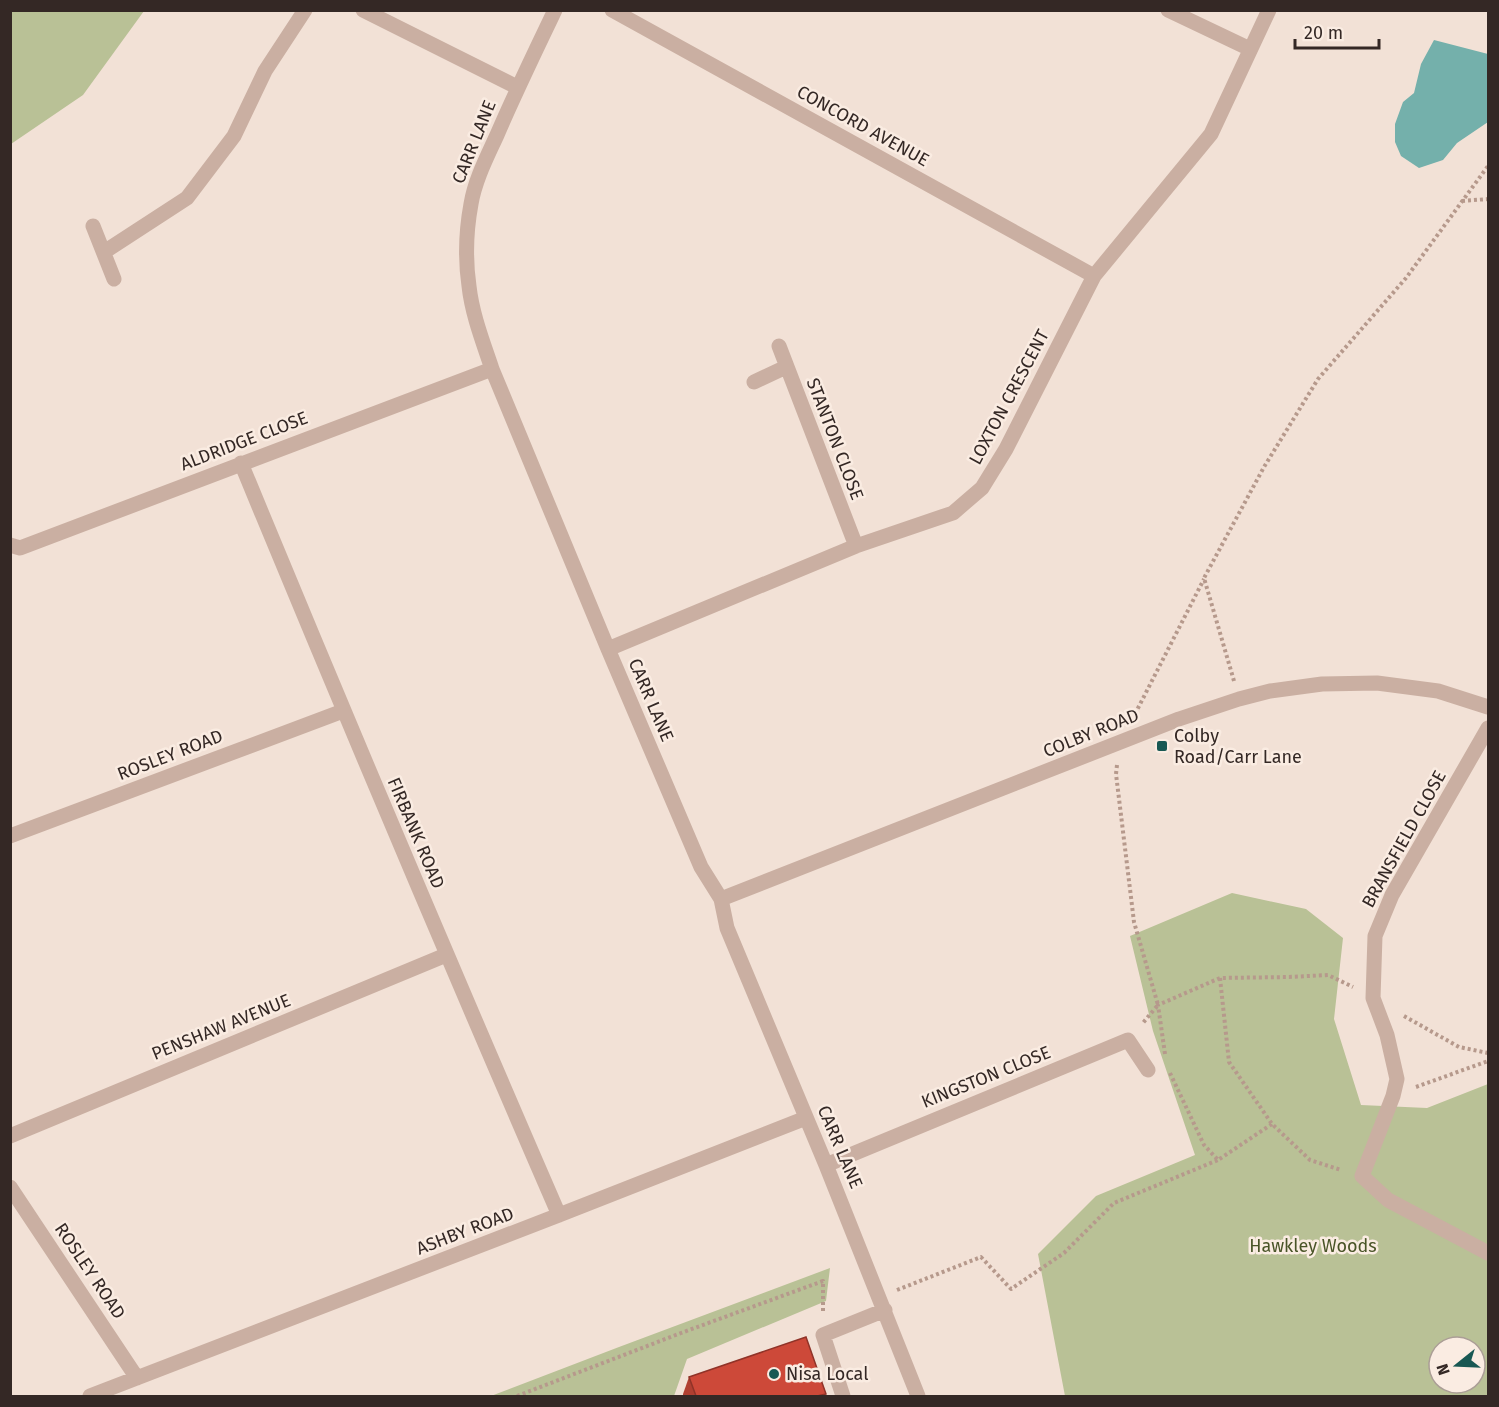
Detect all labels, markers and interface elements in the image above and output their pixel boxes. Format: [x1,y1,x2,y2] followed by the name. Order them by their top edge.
[1295,12,1379,50] scale bar
[1304,22,1343,44] text: 20 m
[793,81,933,171] street label: CONCORD AVENUE
[447,97,501,187] street label: CARR LANE
[964,325,1054,468] street label: LOXTON CRESCENT
[802,375,868,503] street label: STANTON CLOSE
[177,407,311,475] street label: ALDRIDGE CLOSE
[624,655,678,745] street label: CARR LANE
[1040,704,1142,762] street label: COLBY ROAD
[114,725,226,785] street label: ROSLEY ROAD
[1174,725,1302,768] place label: Colby Road/Carr Lane
[1155,739,1169,753] marker: Colby Road/Carr Lane
[1357,767,1451,911] street label: BRANSFIELD CLOSE
[383,774,449,892] street label: FIRBANK ROAD
[148,989,294,1065] street label: PENSHAW AVENUE
[918,1041,1054,1113] street label: KINGSTON CLOSE
[813,1102,867,1192] street label: CARR LANE
[413,1202,517,1260] street label: ASHBY ROAD
[50,1219,130,1323] street label: ROSLEY ROAD
[1249,1235,1377,1257] park label: Hawkley Woods
[1427,1335,1487,1395] north arrow
[1433,1362,1454,1377] text: N
[786,1363,869,1385] place label: Nisa Local
[767,1367,781,1381] marker: Nisa Local

